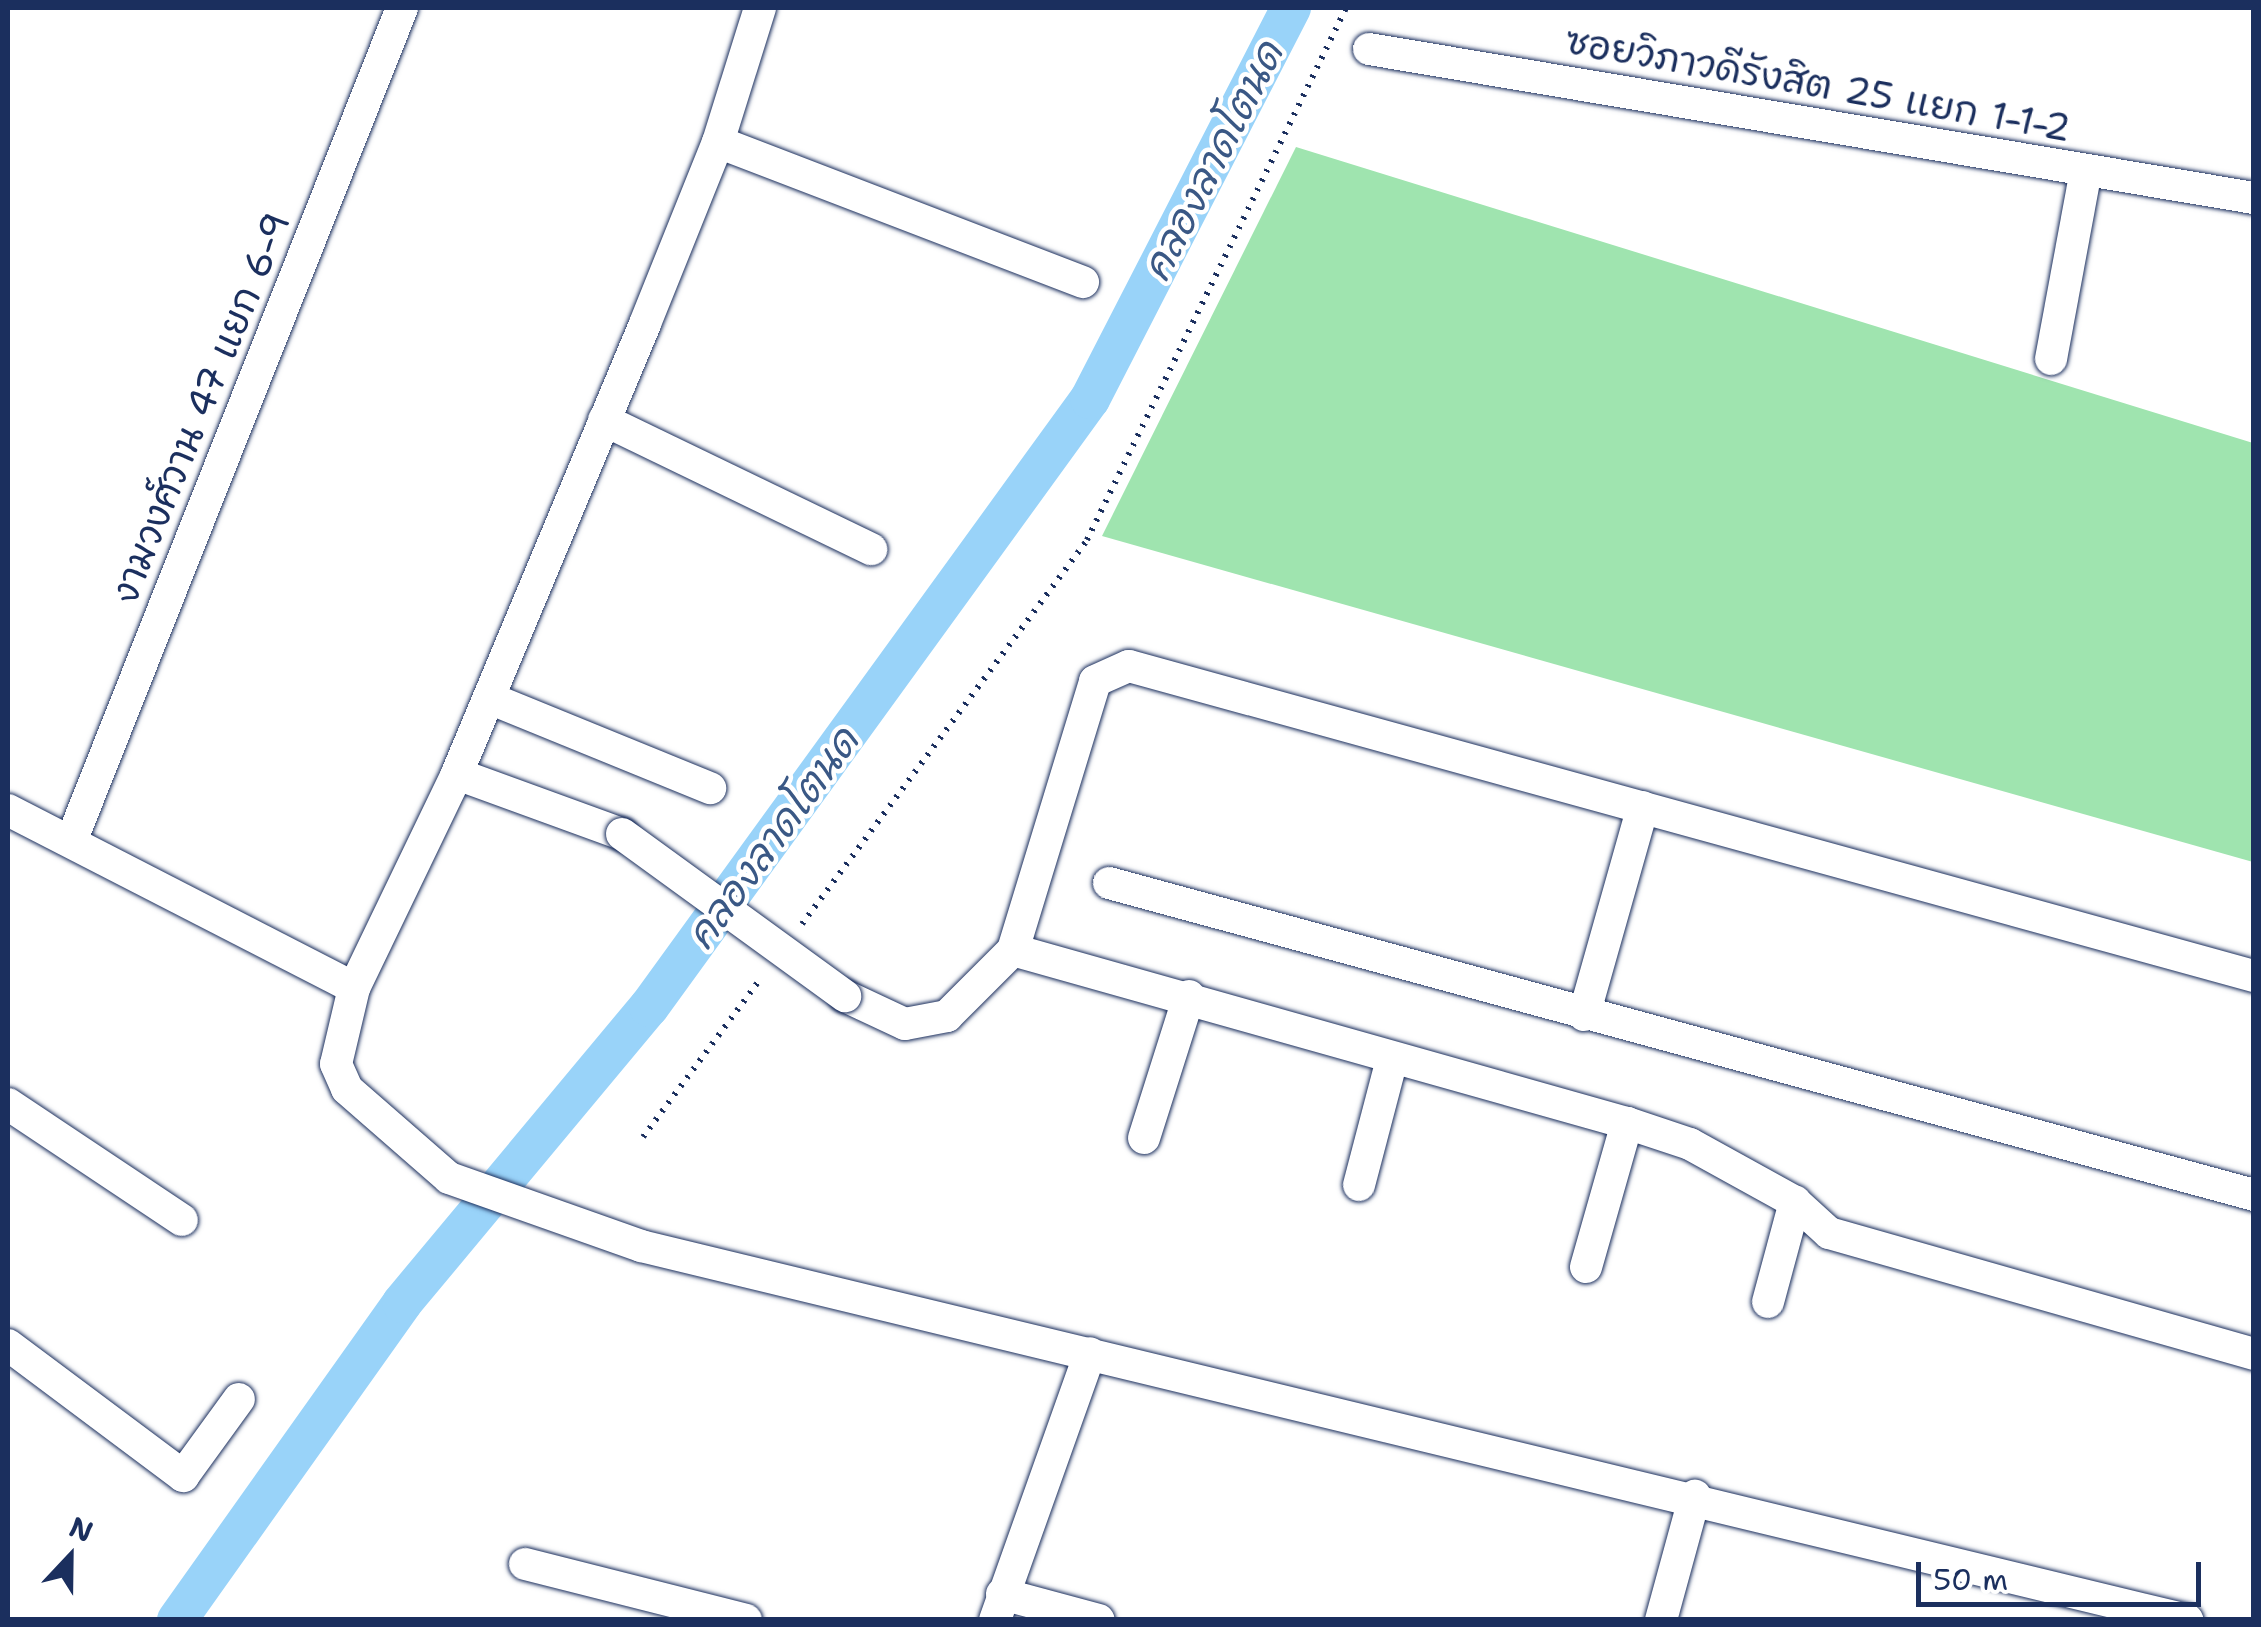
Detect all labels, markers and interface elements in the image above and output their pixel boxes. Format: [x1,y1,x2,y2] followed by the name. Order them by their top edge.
[1562,17,2074,151] street label: ซอยวิภาวดีรังสิต 25 แยก 1-1-2
[1131,34,1293,288] water label: คลองลาดโตนด
[101,206,299,610] street label: งามวงศ์วาน 47 แยก 6-9
[676,718,868,958] water label: คลองลาดโตนด
[20,1507,120,1607] north arrow
[64,1507,99,1551] text: N
[1921,1542,2206,1604] scale bar
[1933,1559,2008,1600] text: 50 m

